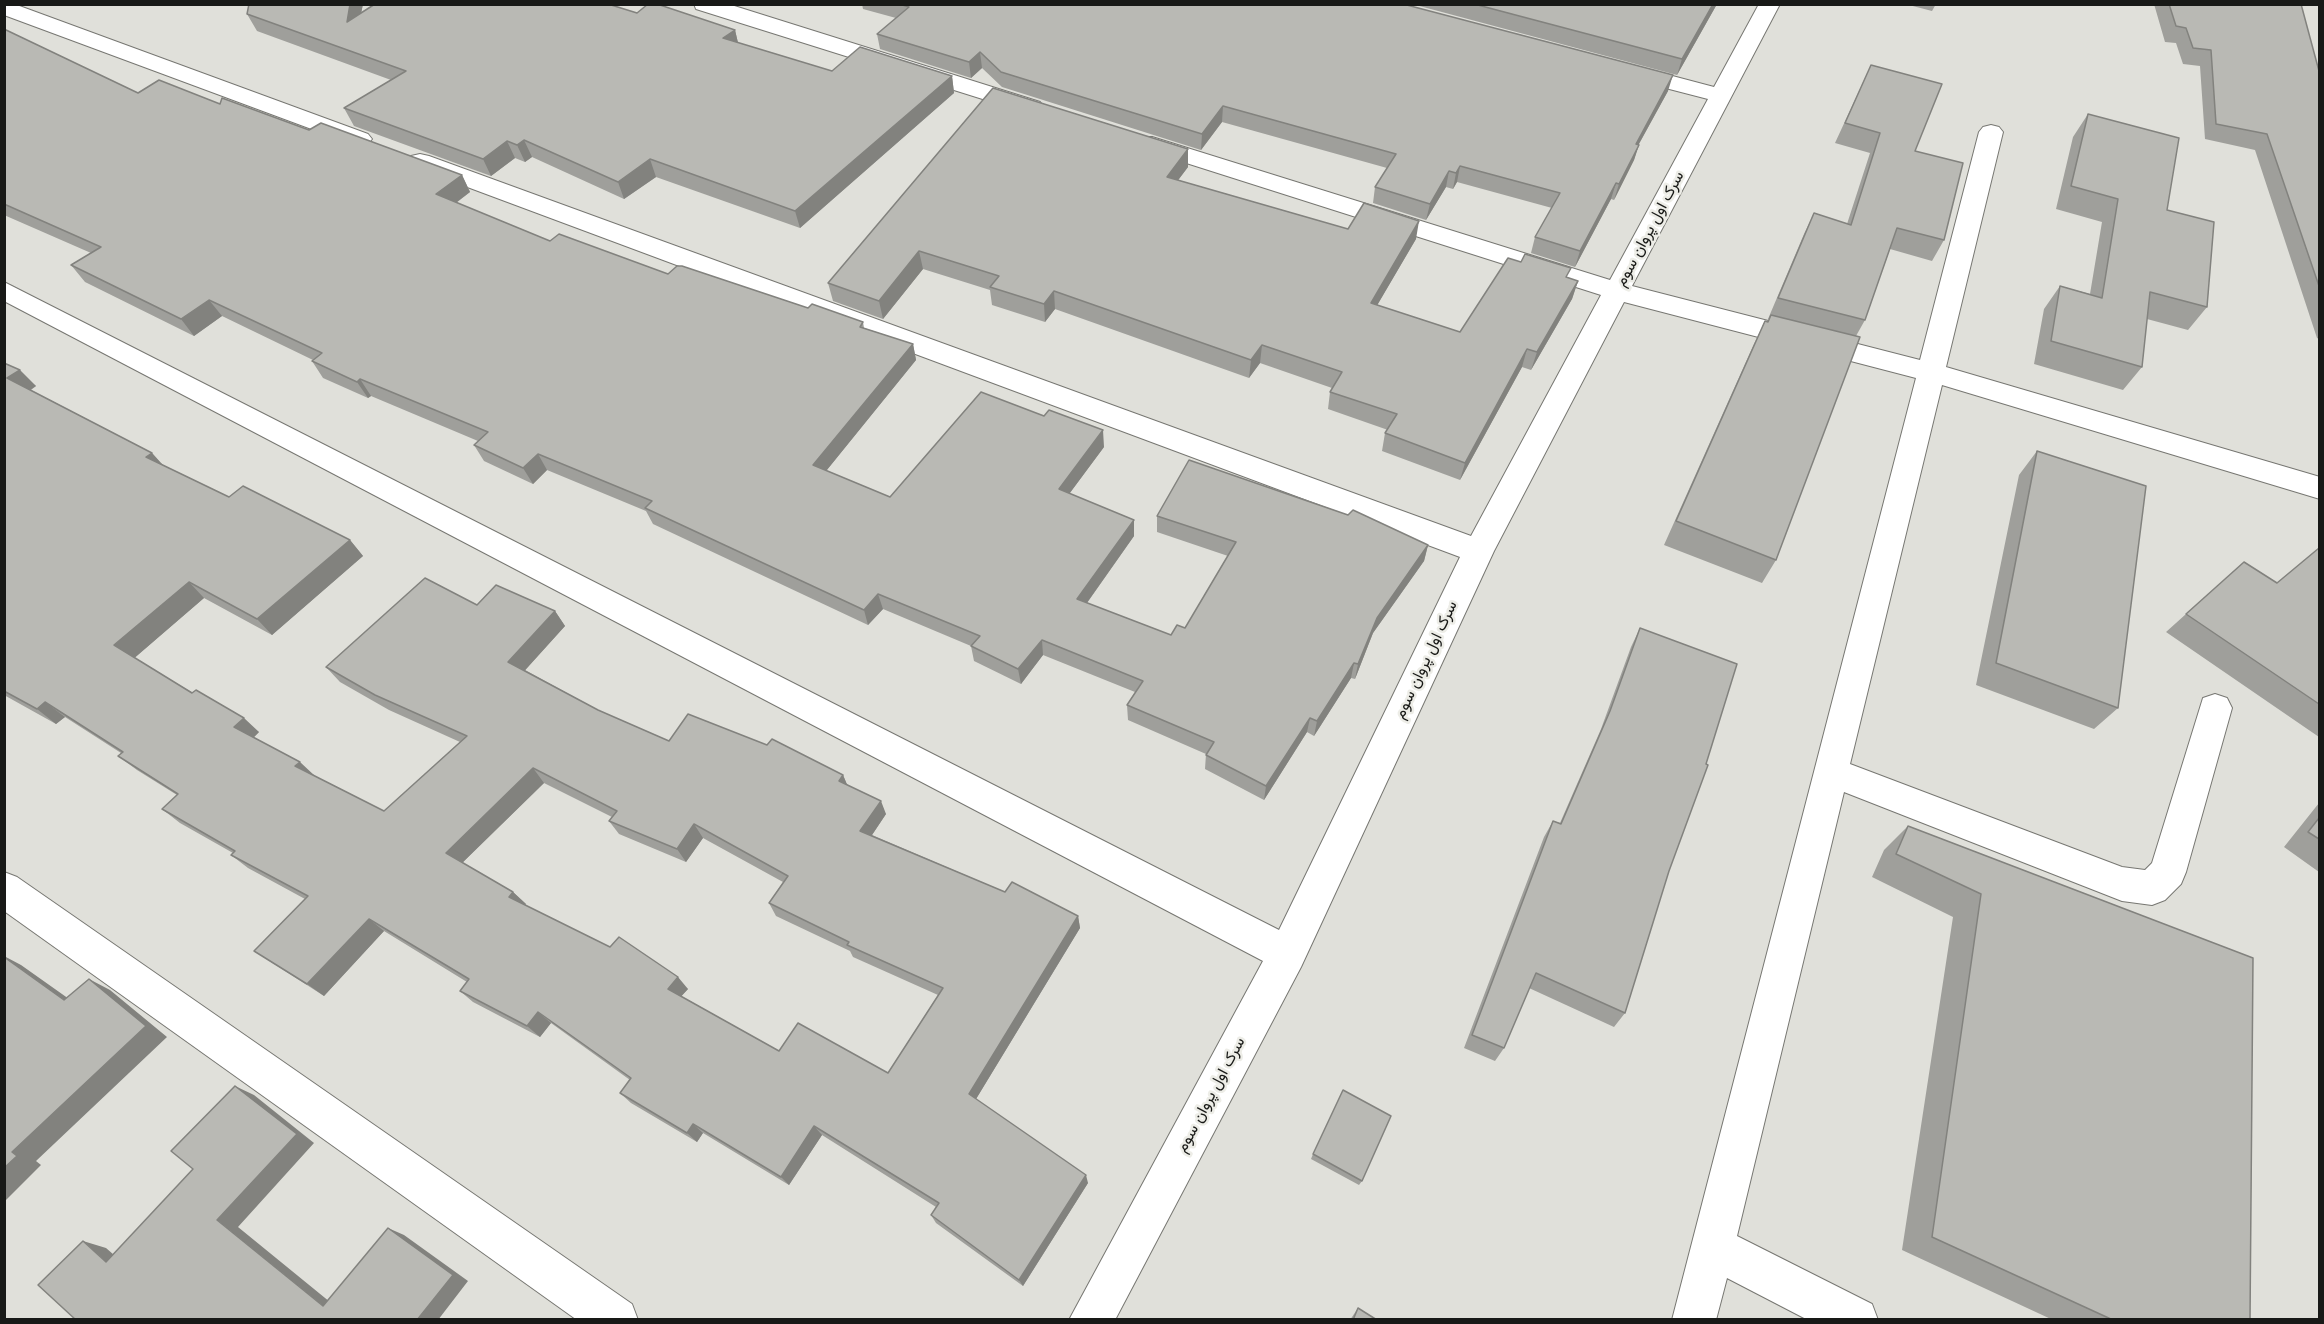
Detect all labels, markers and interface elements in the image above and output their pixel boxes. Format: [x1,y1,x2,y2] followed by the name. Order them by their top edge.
[1611,168,1689,290] street label: سرک اول پروان سوم
[1390,598,1462,722] street label: سرک اول پروان سوم
[1172,1034,1250,1156] street label: سرک اول پروان سوم

